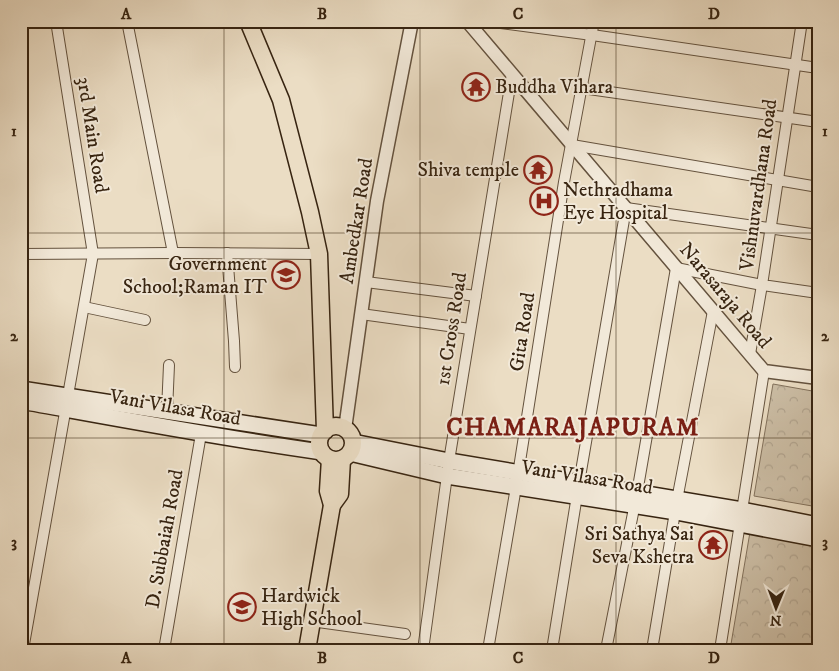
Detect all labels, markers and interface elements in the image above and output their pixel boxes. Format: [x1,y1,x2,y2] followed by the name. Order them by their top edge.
[120,4,132,24] text: A
[317,4,327,24] text: B
[513,4,523,24] text: C
[708,4,720,24] text: D
[461,72,491,102] temple icon: Buddha Vihara
[70,75,114,195] street label: 3rd Main Road
[495,75,614,100] place label: Buddha Vihara
[734,98,783,273] street label: Vishnuvardhana Road
[11,121,17,141] text: 1
[822,121,828,141] text: 1
[523,155,553,185] temple icon: Shiva temple
[335,156,379,286] street label: Ambedkar Road
[417,158,519,183] place label: Shiva temple
[563,178,673,226] place label: Nethradhama Eye Hospital
[529,186,559,216] hospital icon: Nethradhama Eye Hospital
[673,238,777,354] street label: Narasaraja Road
[123,252,267,300] place label: Government School;Raman IT
[271,260,301,290] school or university icon: Government School;Raman IT
[431,271,473,387] street label: 1st Cross Road
[504,291,542,373] street label: Gita Road
[10,326,19,346] text: 2
[821,326,830,346] text: 2
[106,384,243,432] street label: Vani Vilasa Road
[446,412,700,443] district label: CHAMARAJAPURAM
[518,455,655,501] street label: Vani Vilasa Road
[140,467,190,611] street label: D. Subbaiah Road
[585,522,695,570] place label: Sri Sathya Sai Seva Kshetra
[698,530,728,560] temple icon: Sri Sathya Sai Seva Kshetra
[11,532,17,552] text: 3
[822,532,828,552] text: 3
[261,584,362,632] place label: Hardwick High School
[752,584,802,634] north arrow
[227,592,257,622] school or university icon: Hardwick High School
[769,611,782,629] text: N
[120,648,132,668] text: A
[317,648,327,668] text: B
[513,648,523,668] text: C
[708,648,720,668] text: D

